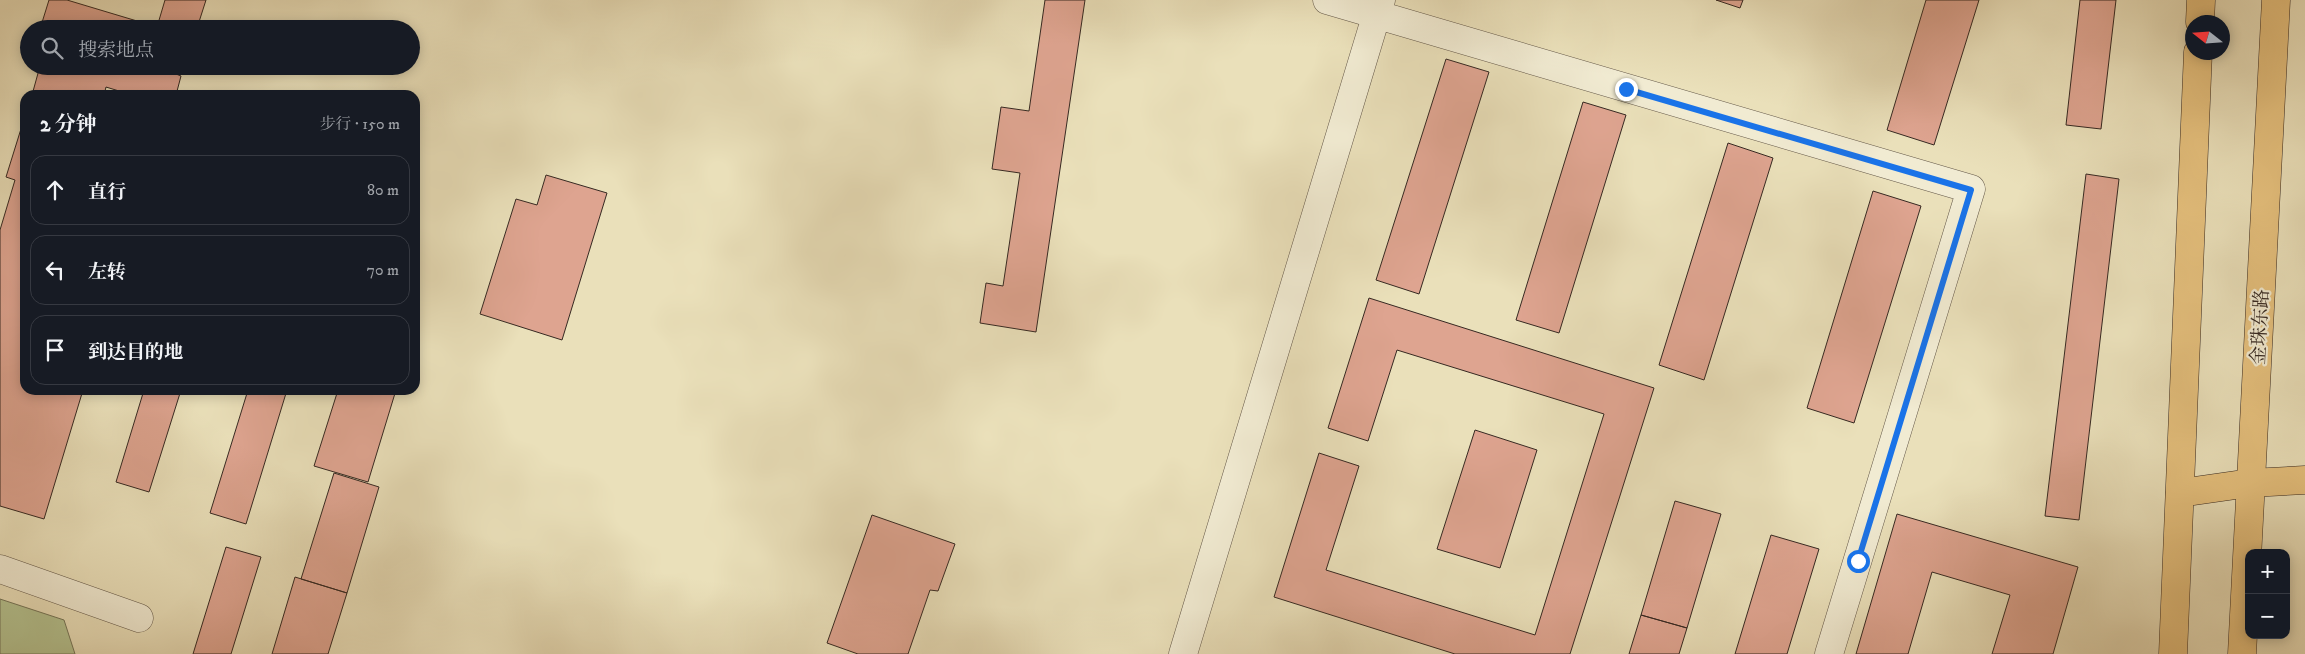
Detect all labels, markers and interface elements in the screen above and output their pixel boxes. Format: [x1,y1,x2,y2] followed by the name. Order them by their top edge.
[2185,15,2230,60] north arrow
[20,20,420,75] search box
[38,34,66,62] icon: search
[78,39,154,62] text: 搜索地点
[1615,78,1638,101] route end
[40,112,97,138] text: 2 分钟
[319,114,400,134] text: 步行 · 150 m
[41,176,69,204] icon: ahead
[367,180,399,200] text: 80 m
[88,181,126,204] text: 直行
[41,256,69,284] icon: left
[367,260,399,280] text: 70 m
[88,261,126,284] text: 左转
[2247,289,2274,366] street label: 金珠东路
[41,336,69,364] icon: arrive
[88,341,183,364] text: 到达目的地
[2245,549,2290,639] map controls
[2245,549,2290,594] button: +
[1847,550,1870,573] route start
[2245,594,2290,639] button: −

